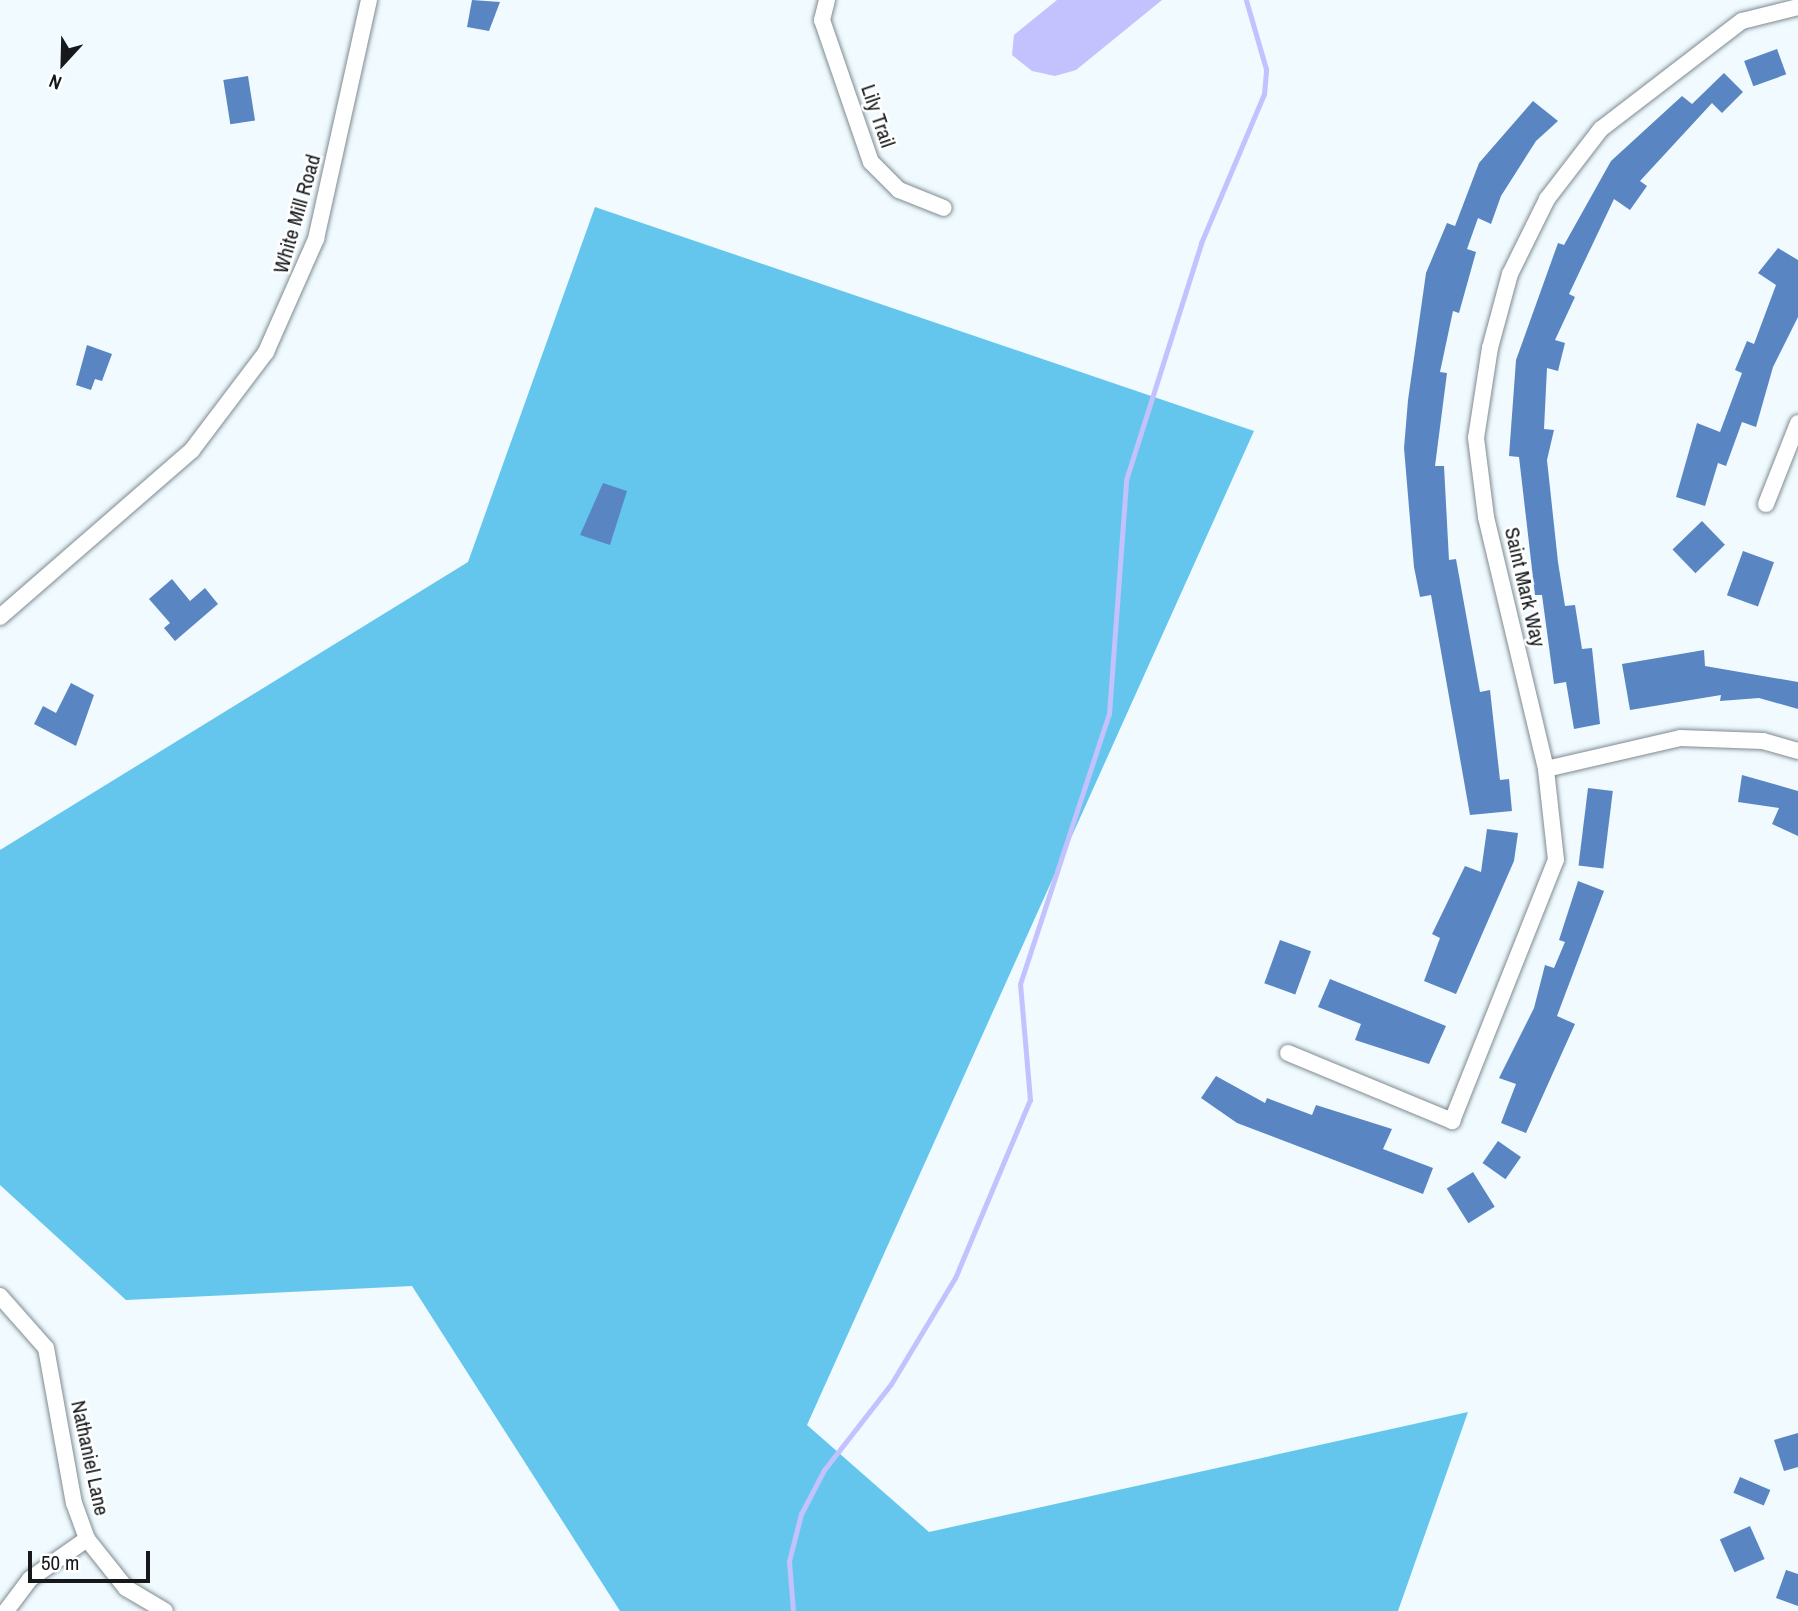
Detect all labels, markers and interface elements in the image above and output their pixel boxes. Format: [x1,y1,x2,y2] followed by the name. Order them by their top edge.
[28,28,98,98] north arrow
[45,68,65,97] text: N
[855,81,901,151] street label: Lily Trail
[268,152,326,276] street label: White Mill Road
[1499,525,1551,649] street label: Saint Mark Way
[66,1398,114,1518] street label: Nathaniel Lane
[32,1538,154,1582] scale bar
[41,1548,79,1577] text: 50 m

